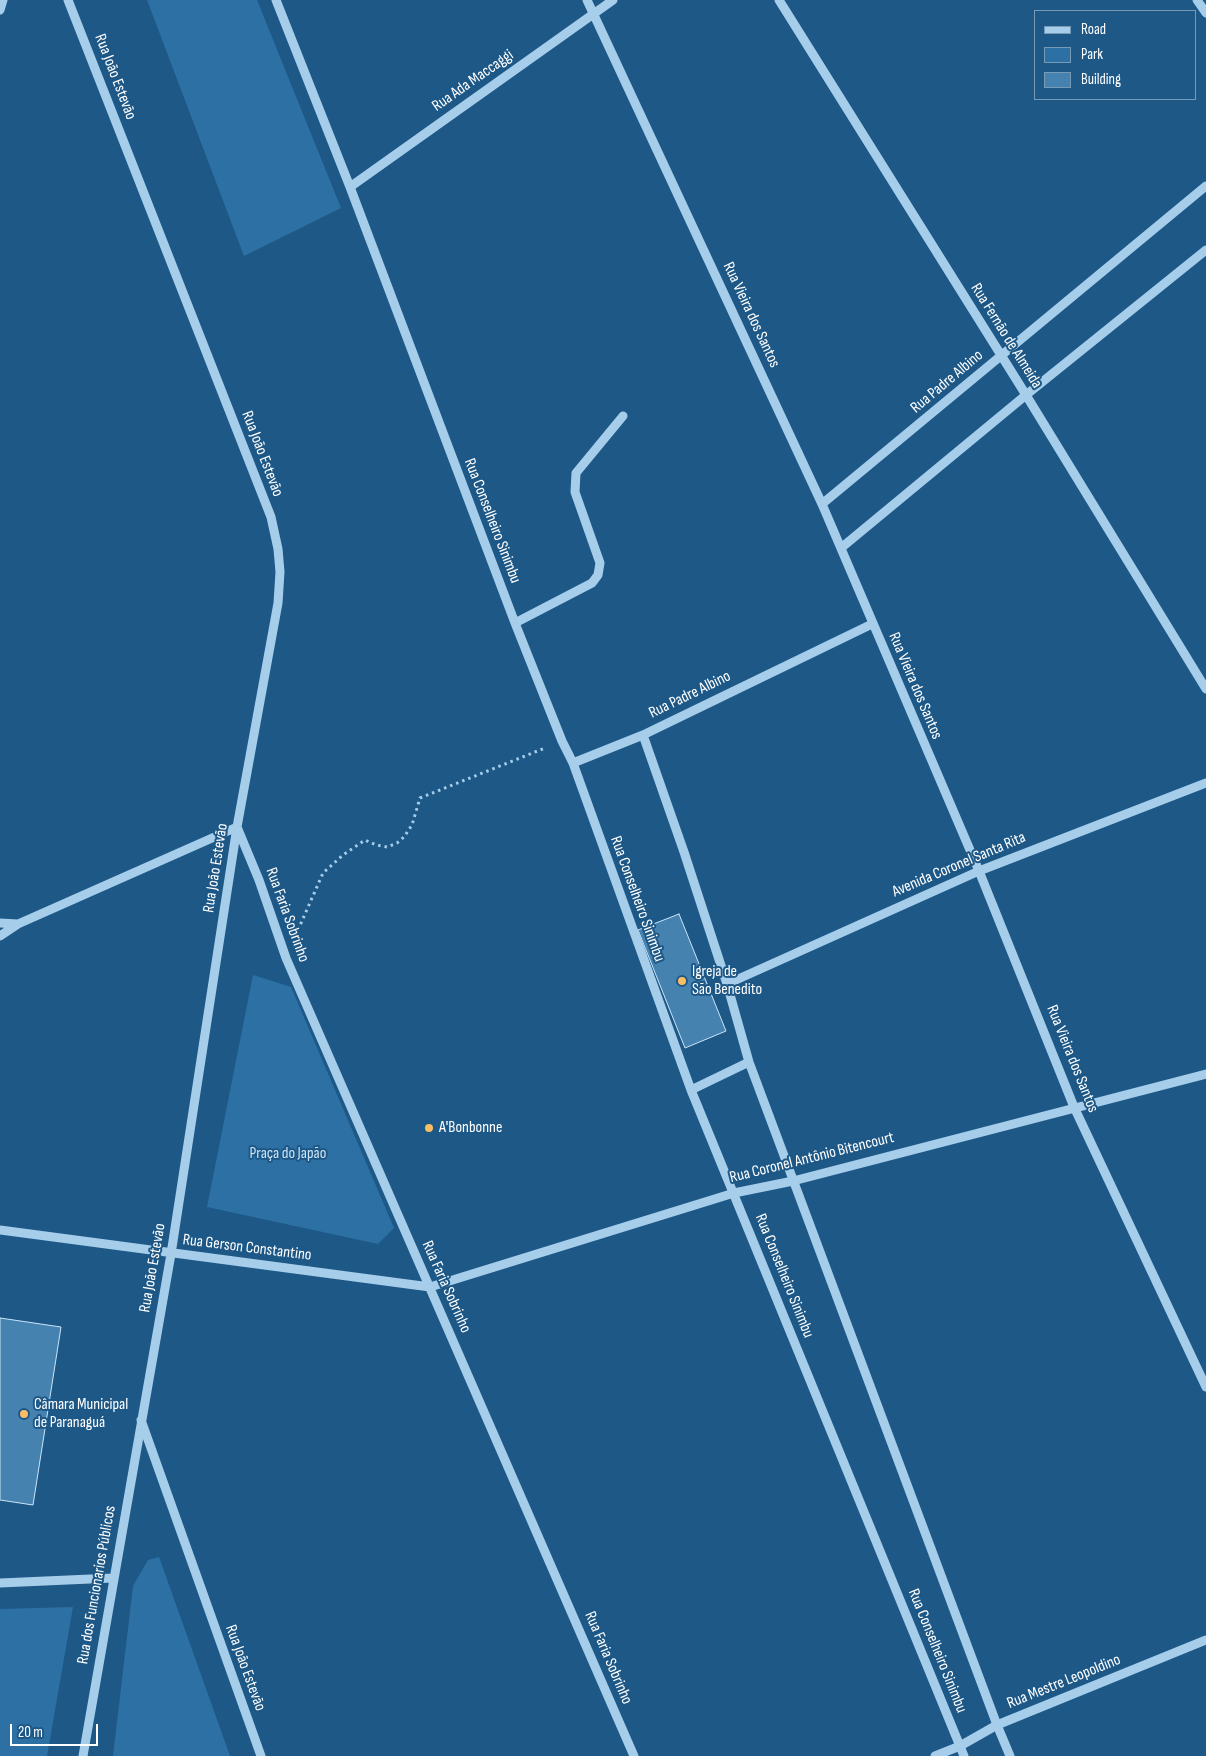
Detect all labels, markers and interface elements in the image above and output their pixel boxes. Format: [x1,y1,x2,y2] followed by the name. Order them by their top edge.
[1034,10,1196,100] legend
[1081,20,1106,39] text: Road
[90,31,140,123] street label: Rua João Estevão
[1081,45,1103,64] text: Park
[429,46,517,116] street label: Rua Ada Maccaggi
[1081,70,1121,89] text: Building
[718,259,784,371] street label: Rua Vieira dos Santos
[966,280,1046,392] street label: Rua Fernão de Almeida
[907,346,987,418] street label: Rua Padre Albino
[237,408,287,500] street label: Rua João Estevão
[459,456,525,586] street label: Rua Conselheiro Sinimbu
[884,630,946,742] street label: Rua Vieira dos Santos
[646,667,734,723] street label: Rua Padre Albino
[199,822,233,914] street label: Rua João Estevão
[889,828,1029,902] street label: Avenida Coronel Santa Rita
[605,834,669,964] street label: Rua Conselheiro Sinimbu
[261,865,313,965] street label: Rua Faria Sobrinho
[692,962,762,1000] place label: Igreja de São Benedito
[676,975,688,987] marker: Igreja de São Benedito
[1042,1003,1102,1115] street label: Rua Vieira dos Santos
[439,1118,502,1138] place label: A'Bonbonne
[423,1122,435,1134] marker: A'Bonbonne
[728,1128,896,1188] street label: Rua Coronel Antônio Bitencourt
[250,1144,326,1164] park label: Praça do Japão
[750,1211,818,1341] street label: Rua Conselheiro Sinimbu
[136,1222,170,1314] street label: Rua João Estevão
[182,1231,312,1265] street label: Rua Gerson Constantino
[417,1238,475,1336] street label: Rua Faria Sobrinho
[34,1395,128,1433] place label: Câmara Municipal de Paranaguá
[18,1408,30,1420] marker: Câmara Municipal de Paranaguá
[74,1504,120,1666] street label: Rua dos Funcionarios Públicos
[903,1586,971,1716] street label: Rua Conselheiro Sinimbu
[580,1609,636,1707] street label: Rua Faria Sobrinho
[221,1622,269,1714] street label: Rua João Estevão
[1004,1650,1124,1714] street label: Rua Mestre Leopoldino
[12,1714,100,1746] scale bar
[18,1723,43,1742] text: 20 m

